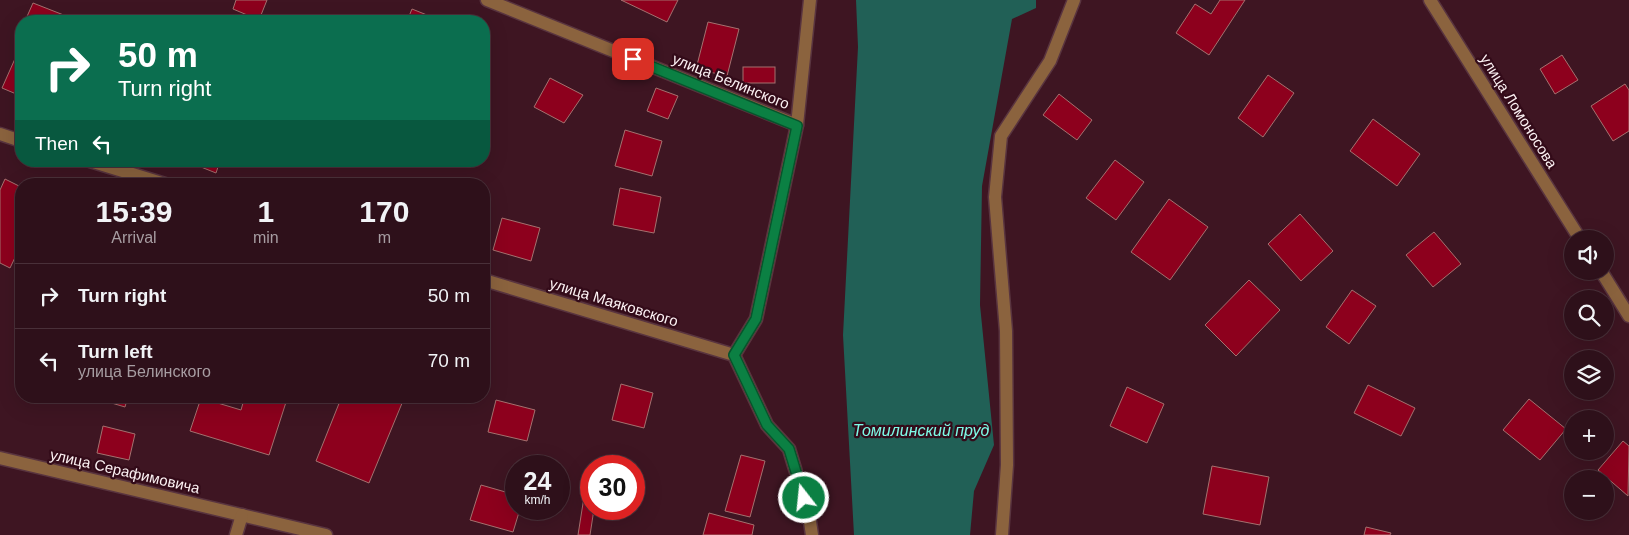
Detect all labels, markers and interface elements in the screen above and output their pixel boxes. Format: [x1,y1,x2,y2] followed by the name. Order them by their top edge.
[35,35,100,100] icon: right
[118,35,198,74] text: 50 m
[612,38,654,80] pin
[619,45,647,73] icon: arrive
[670,50,792,112] street label: улица Белинского
[1477,51,1561,172] street label: улица Ломоносова
[118,76,211,101] text: Turn right
[88,130,116,158] icon: left
[35,133,78,154] text: Then
[96,195,172,228] text: 15:39
[257,195,274,228] text: 1
[359,195,409,228] text: 170
[111,229,157,246] text: Arrival
[253,229,279,246] text: min
[378,229,391,246] text: m
[1564,230,1614,520] map controls
[1564,230,1614,280] button: sound
[548,274,680,330] street label: улица Маяковского
[35,282,63,310] icon: right
[78,285,166,306] text: Turn right
[428,285,470,306] text: 50 m
[1564,290,1614,340] button: search
[78,341,153,362] text: Turn left
[35,347,63,375] icon: left
[428,350,470,371] text: 70 m
[1564,350,1614,400] button: layers
[78,363,211,380] text: улица Белинского
[1564,410,1614,460] button: +
[853,422,989,439] water label: Томилинский пруд
[48,445,202,497] street label: улица Серафимовича
[580,455,645,520] speed limit sign: 30
[524,467,551,495] text: 24
[1564,470,1614,520] button: −
[777,471,829,523] position arrow
[524,493,551,507] text: km/h

